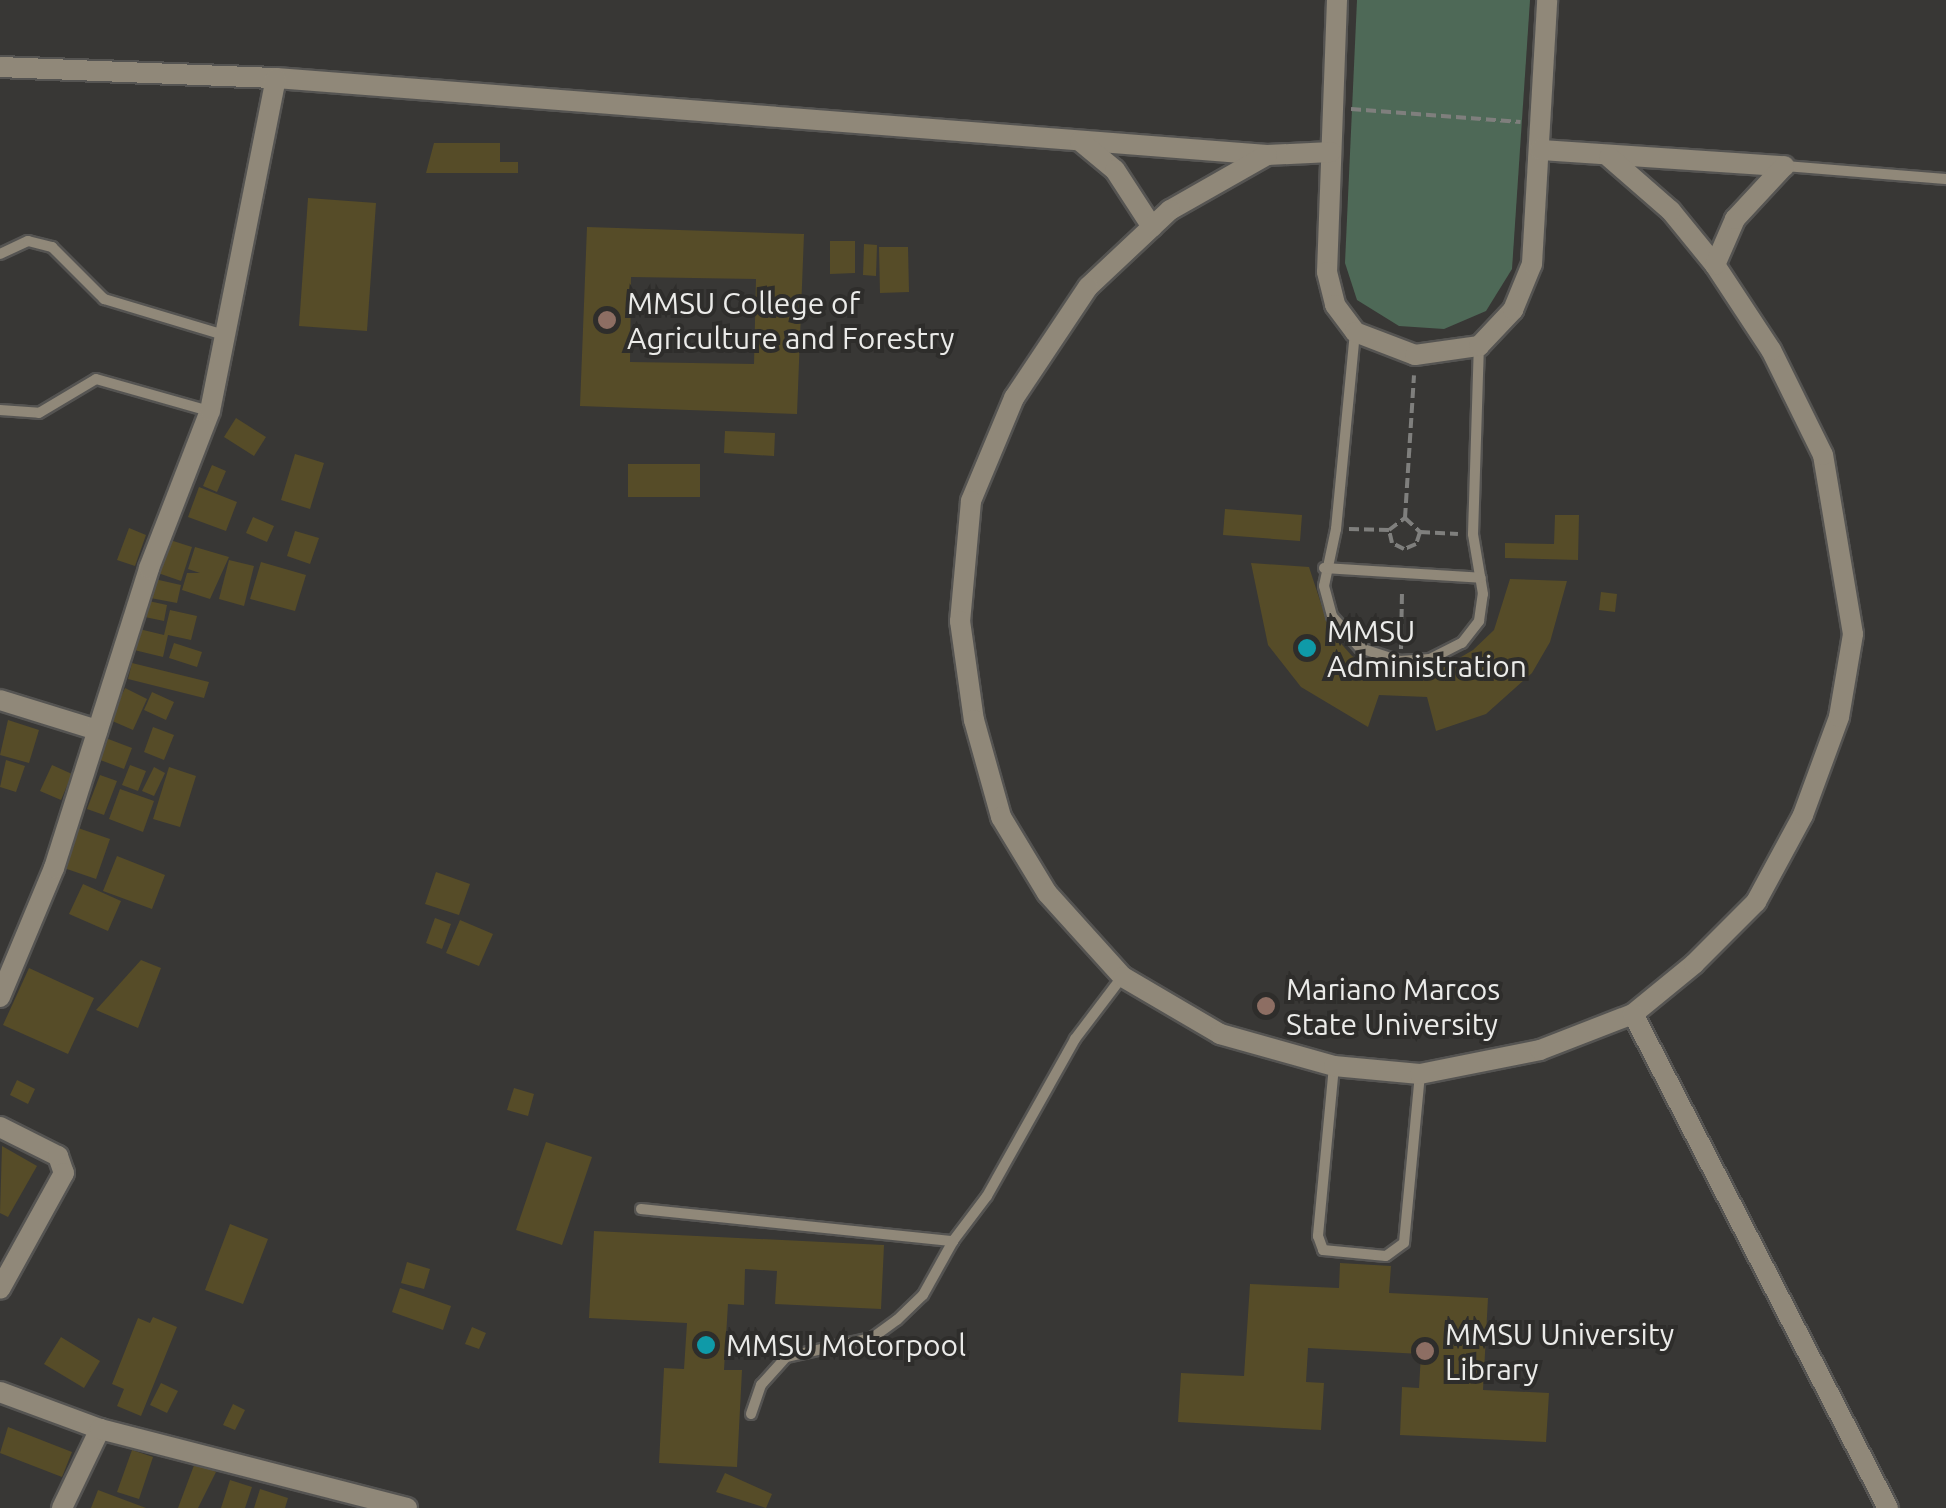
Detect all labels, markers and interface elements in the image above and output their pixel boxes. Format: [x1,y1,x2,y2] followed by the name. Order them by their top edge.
[627,285,954,356] place label: MMSU College of Agriculture and Forestry
[596,309,618,331] marker: MMSU College of Agriculture and Forestry
[1327,613,1527,684] place label: MMSU Administration
[1296,637,1318,659] marker: MMSU Administration
[1286,971,1500,1042] place label: Mariano Marcos State University
[1255,995,1277,1017] marker: Mariano Marcos State University
[1445,1316,1674,1386] place label: MMSU University Library
[726,1327,966,1363] place label: MMSU Motorpool
[695,1334,717,1356] marker: MMSU Motorpool
[1414,1340,1436,1362] marker: MMSU University Library

